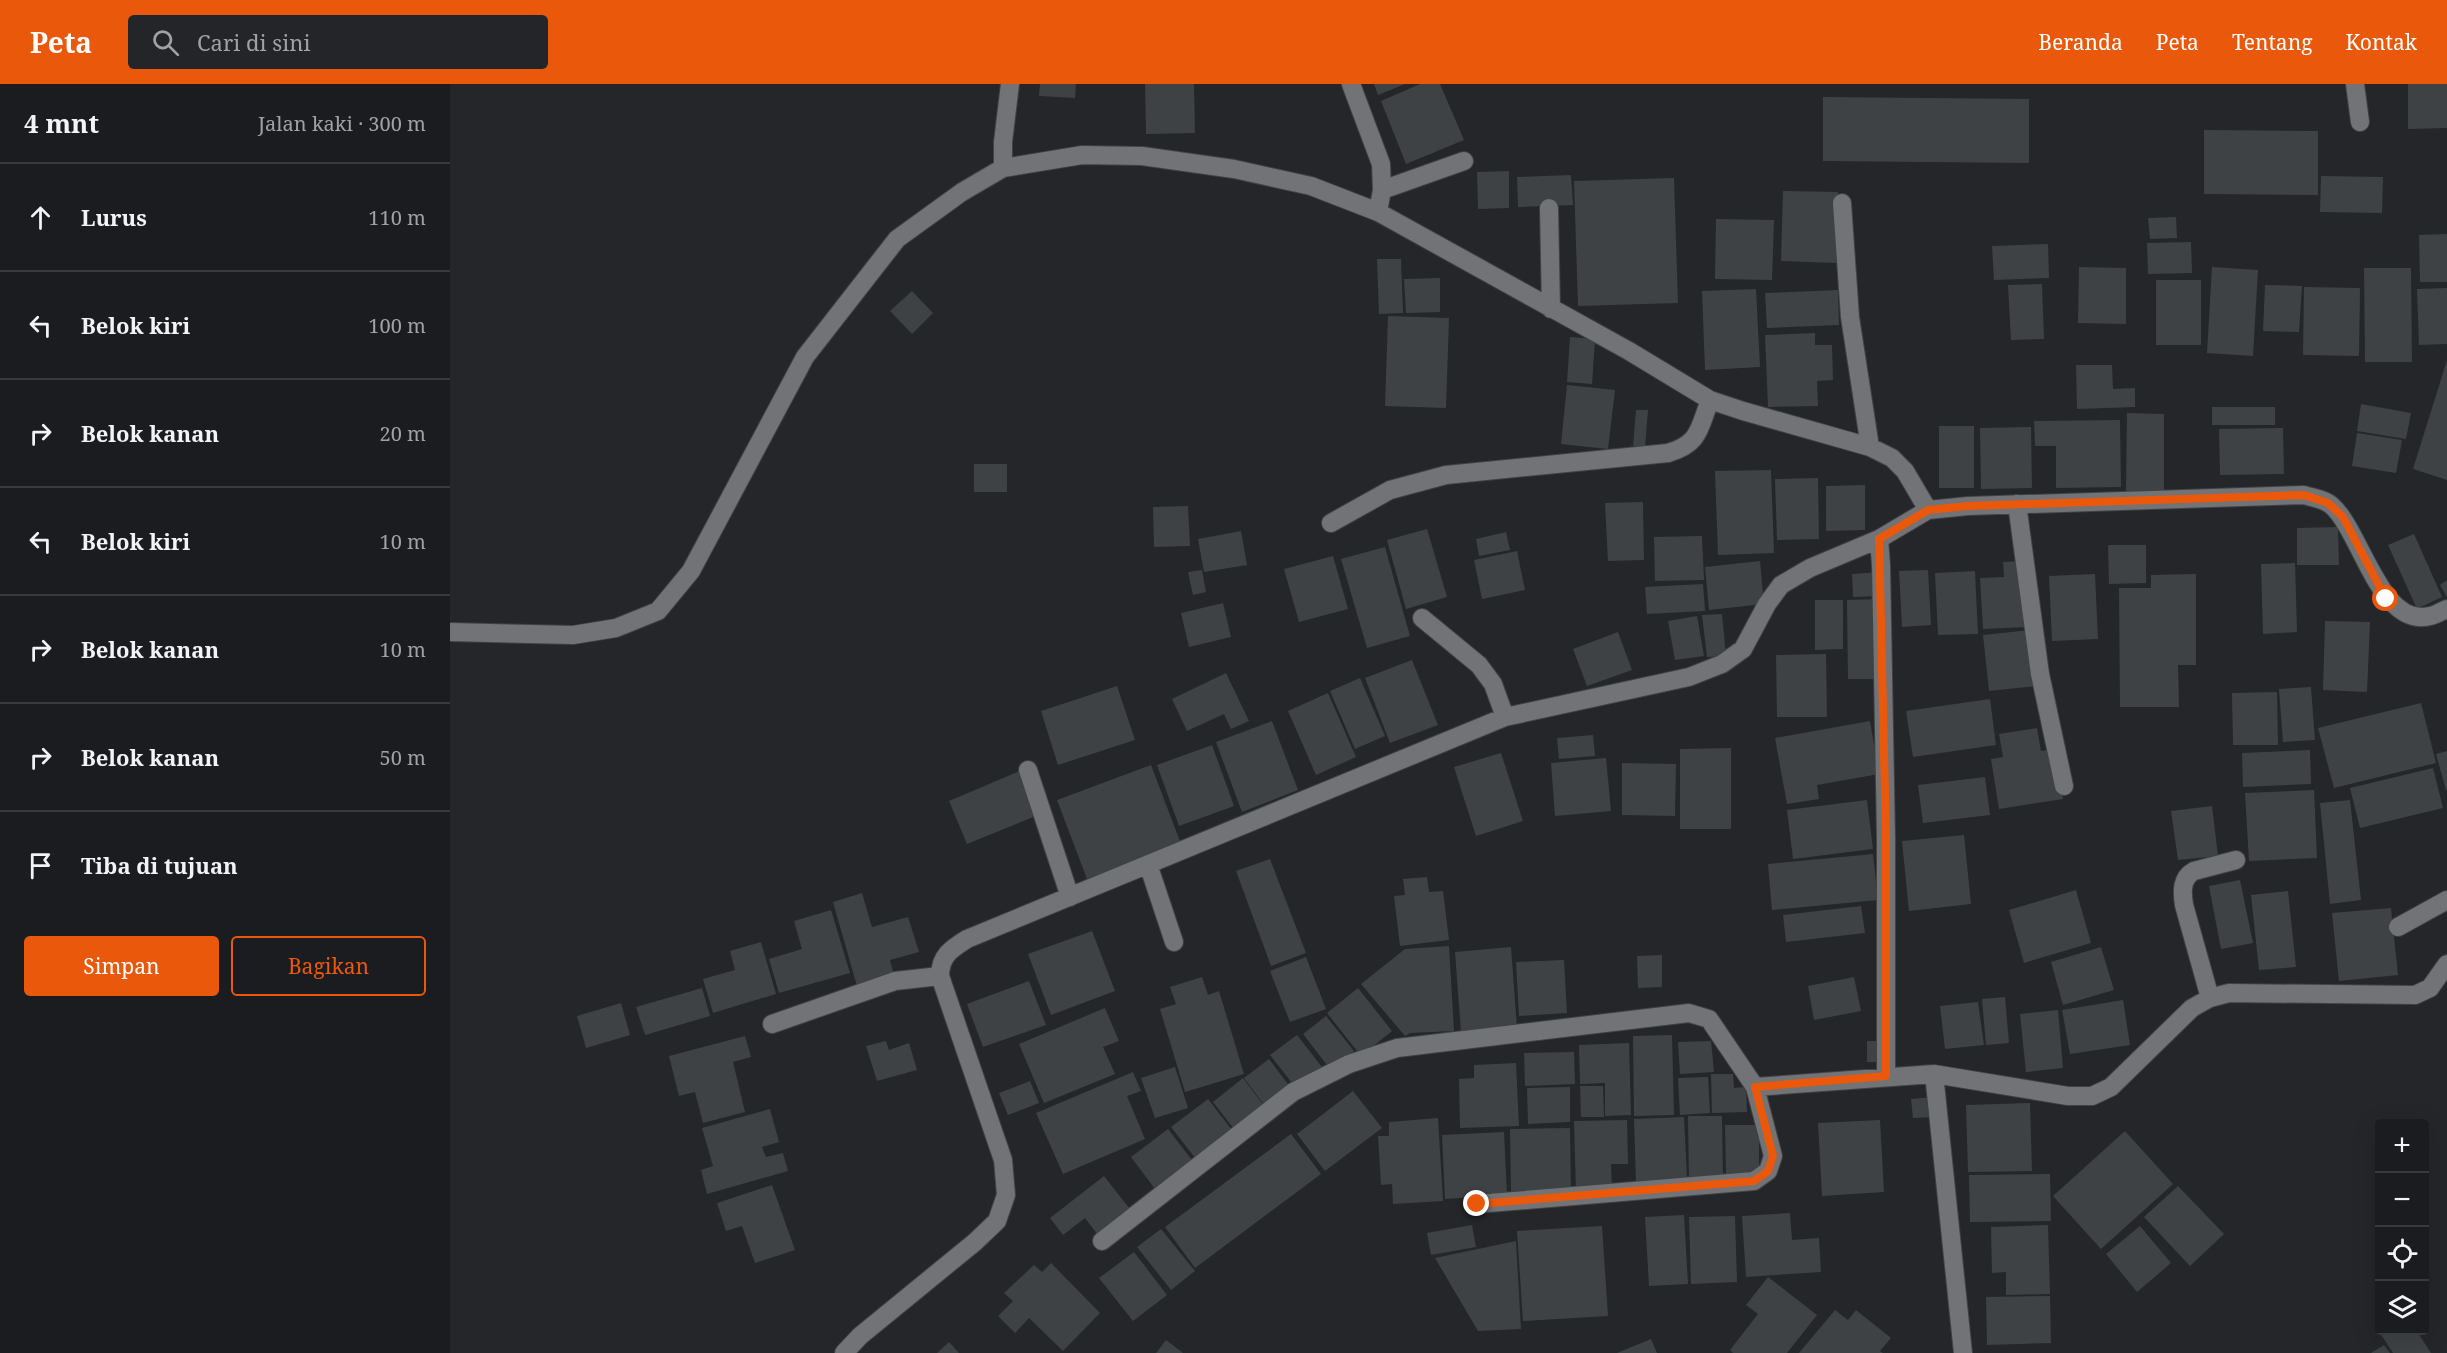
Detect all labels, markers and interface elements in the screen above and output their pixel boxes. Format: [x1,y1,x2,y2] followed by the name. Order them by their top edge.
[128,15,548,69] search box
[30,23,92,61] text: Peta
[149,26,182,59] icon: search
[197,27,311,57] text: Cari di sini
[2038,28,2123,56] text: Beranda
[2156,28,2199,56] text: Peta
[2232,28,2313,56] text: Tentang
[2346,28,2417,56] text: Kontak
[24,105,99,141] text: 4 mnt
[258,110,426,137] text: Jalan kaki · 300 m
[24,201,57,234] icon: ahead
[81,202,147,232] text: Lurus
[368,204,426,231] text: 110 m
[24,309,57,342] icon: left
[81,310,190,340] text: Belok kiri
[368,312,426,339] text: 100 m
[24,417,57,450] icon: right
[81,418,219,448] text: Belok kanan
[380,420,426,447] text: 20 m
[24,525,57,558] icon: left
[81,526,190,556] text: Belok kiri
[380,528,426,555] text: 10 m
[2372,585,2398,611] route start
[24,633,57,666] icon: right
[81,634,219,664] text: Belok kanan
[380,636,426,663] text: 10 m
[24,741,57,774] icon: right
[81,742,219,772] text: Belok kanan
[380,744,426,771] text: 50 m
[24,849,57,882] icon: arrive
[81,850,238,880] text: Tiba di tujuan
[24,936,219,996] button: Simpan
[231,936,426,996] button: Bagikan
[2375,1119,2429,1335] map controls
[2375,1119,2429,1173] button: +
[2375,1173,2429,1227] button: −
[1463,1190,1489,1216] route end
[2375,1227,2429,1281] button: locate
[2375,1281,2429,1335] button: layers

